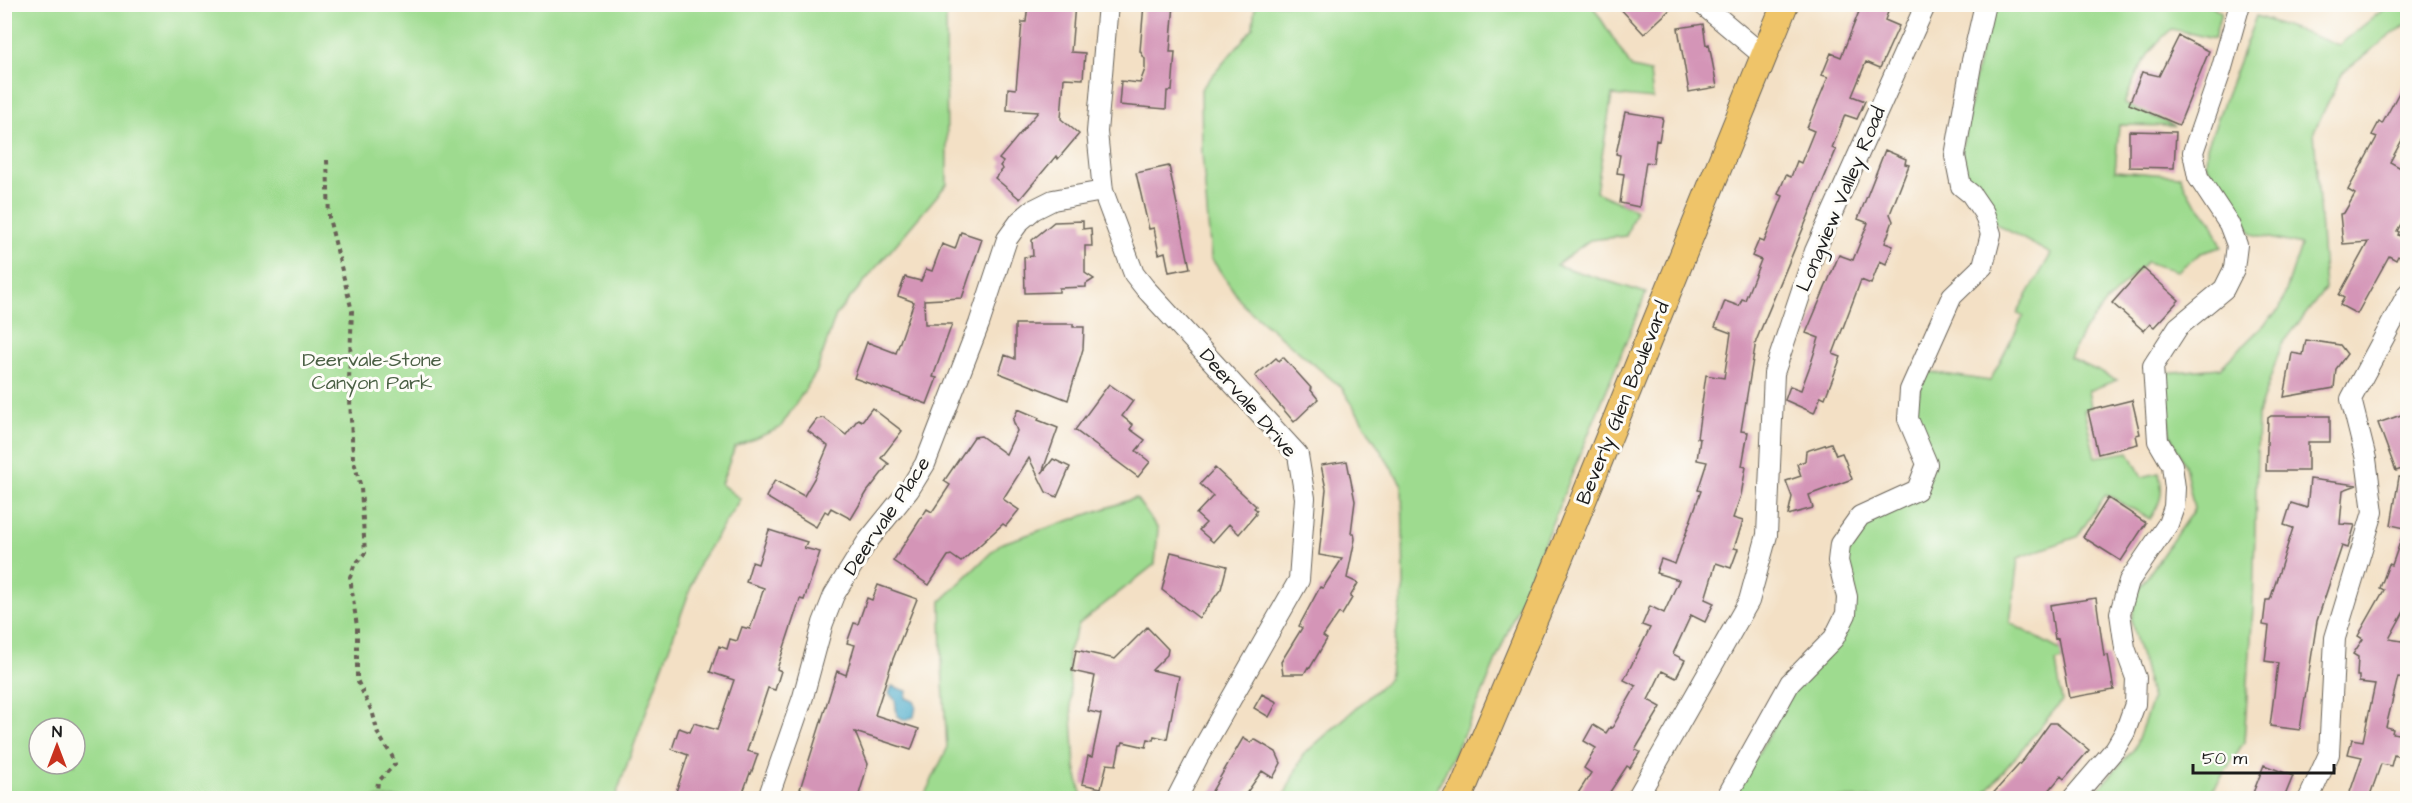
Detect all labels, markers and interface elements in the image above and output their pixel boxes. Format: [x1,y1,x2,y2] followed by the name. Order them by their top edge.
[1789,102,1894,296] street label: Longview Valley Road
[1569,297,1677,509] street label: Beverly Glen Boulevard
[1193,342,1303,464] street label: Deervale Drive
[302,346,442,398] park label: Deervale-Stone Canyon Park
[837,451,937,581] street label: Deervale Place
[27,716,87,776] north arrow
[52,721,62,743] text: N
[2193,737,2334,775] scale bar
[2202,746,2247,771] text: 50 m

